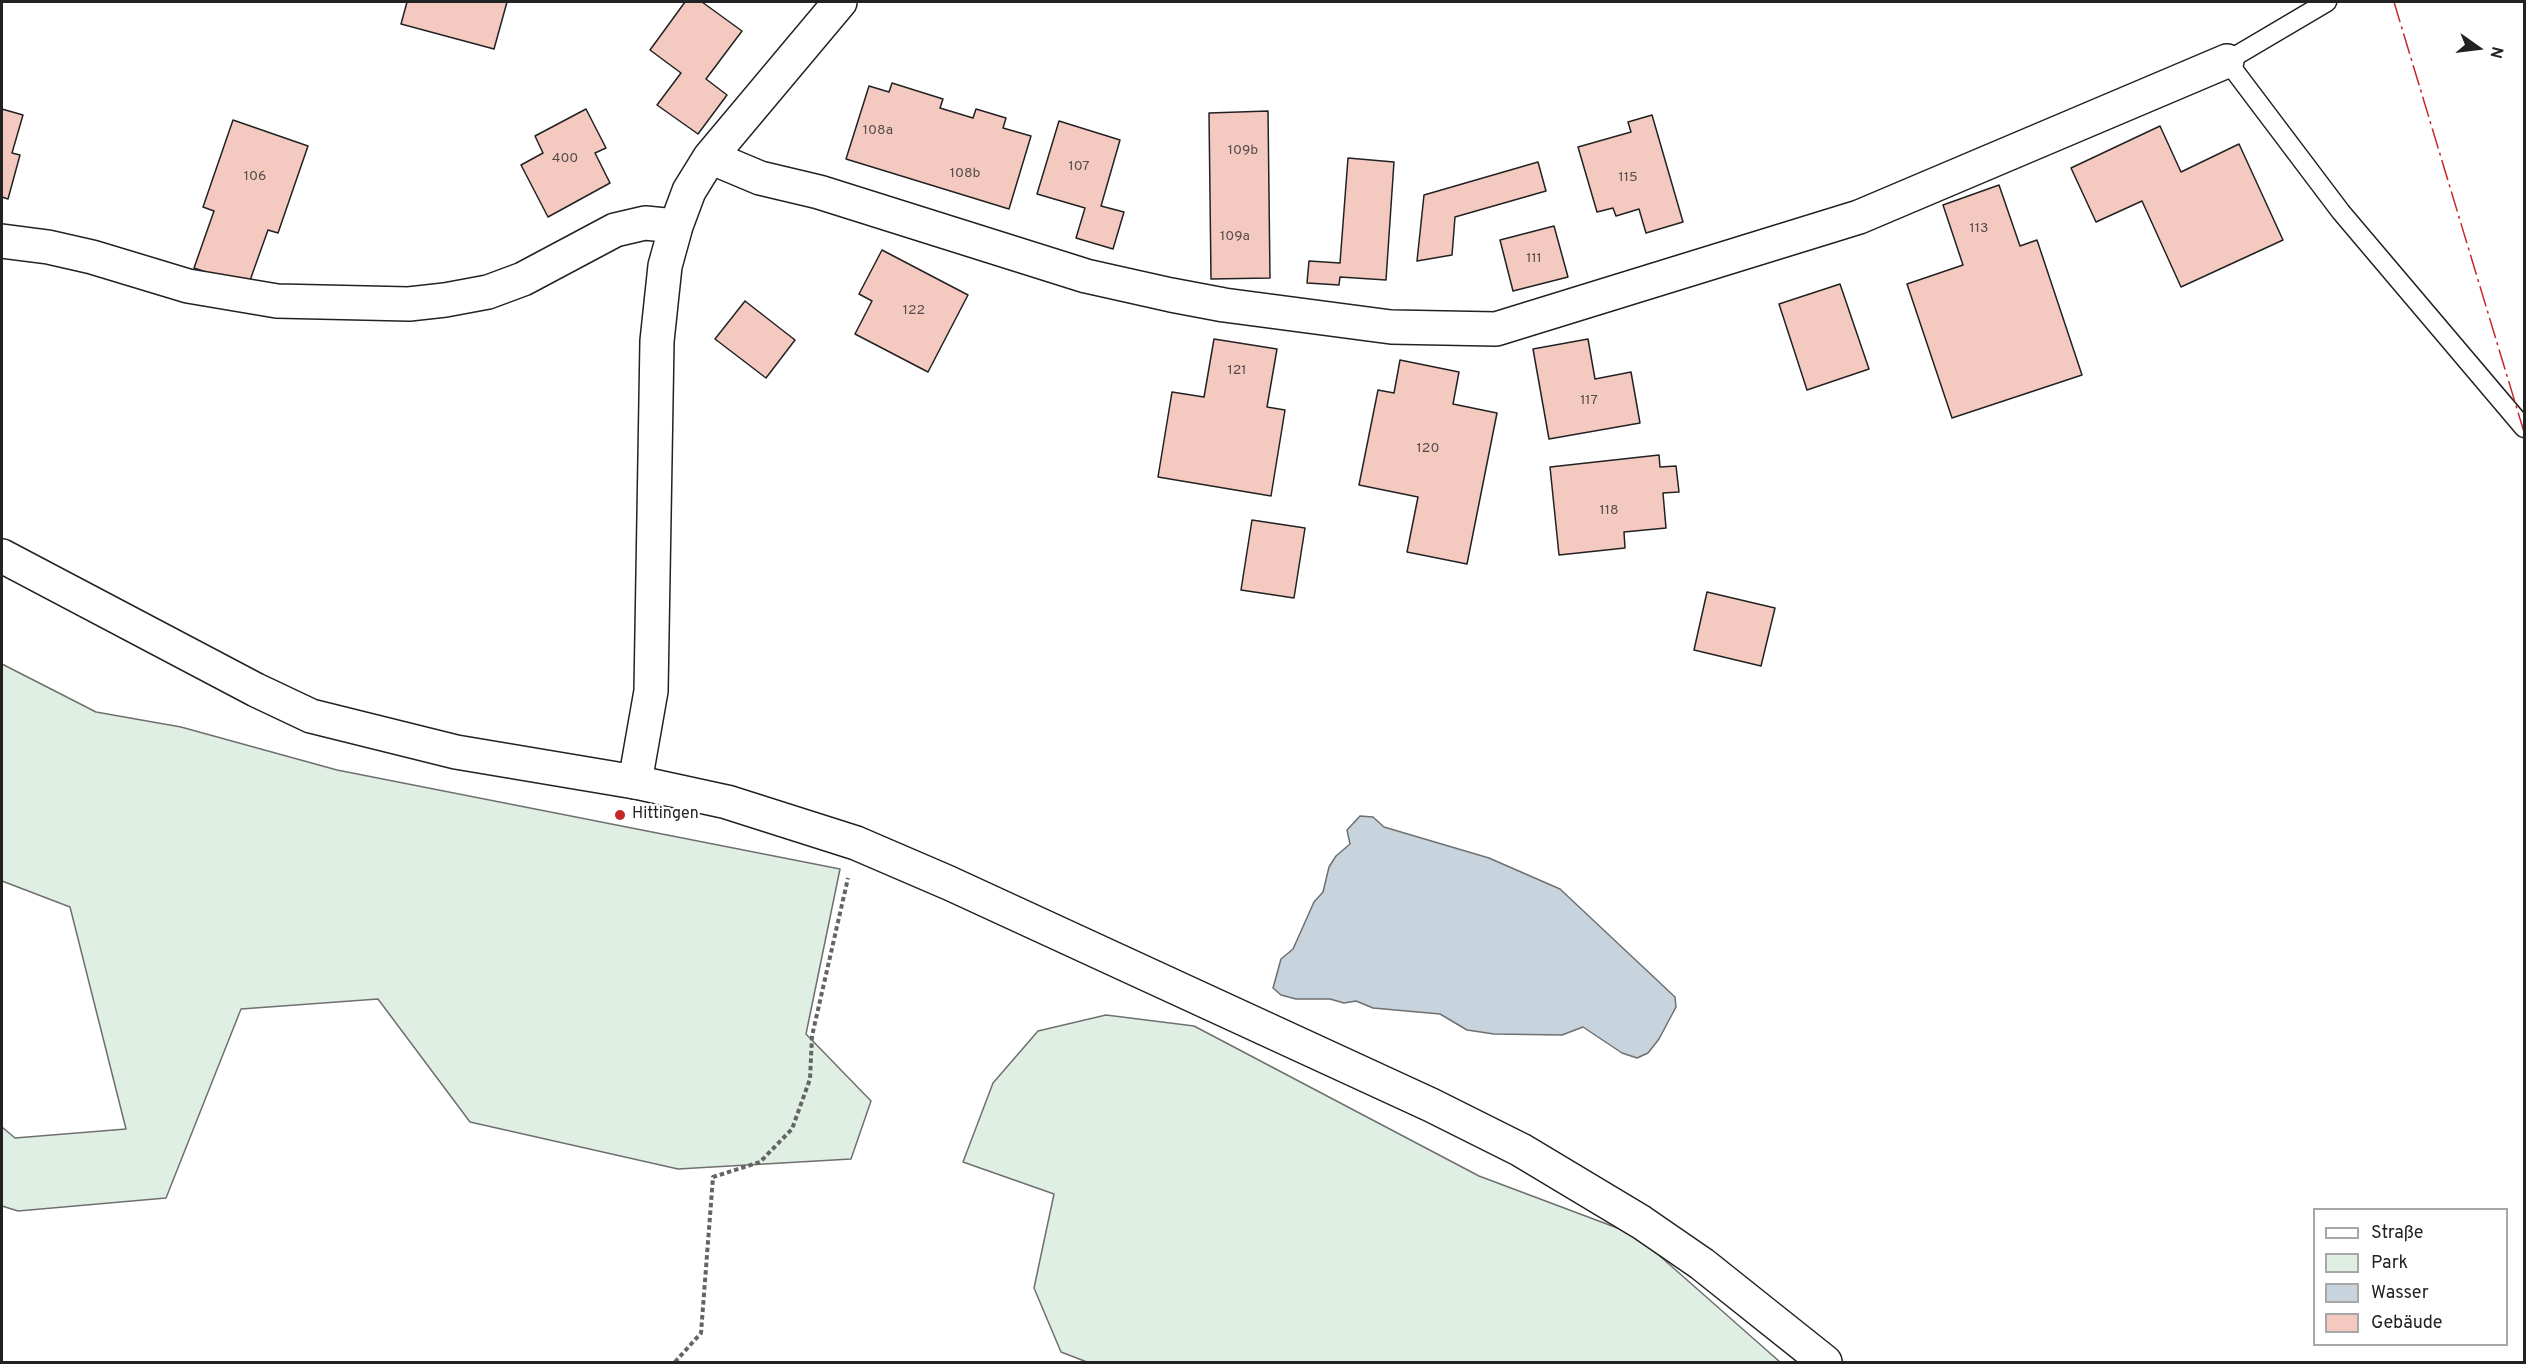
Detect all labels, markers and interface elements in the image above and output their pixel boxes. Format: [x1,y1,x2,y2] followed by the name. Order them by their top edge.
[2448,18,2508,78] north arrow
[2484,44,2507,60] text: N
[863,123,893,139] house number: 108a
[1228,143,1258,159] house number: 109b
[552,151,578,167] house number: 400
[1068,159,1090,175] house number: 107
[950,166,980,182] house number: 108b
[244,169,266,185] house number: 106
[1618,170,1638,186] house number: 115
[1970,221,1988,237] house number: 113
[1220,229,1250,245] house number: 109a
[1526,251,1542,267] house number: 111
[903,303,925,319] house number: 122
[1227,363,1247,379] house number: 121
[1580,393,1598,409] house number: 117
[1417,441,1439,457] house number: 120
[1600,503,1618,519] house number: 118
[632,805,699,825] place label: Hittingen
[613,808,627,822] marker: Hittingen
[2313,1208,2508,1346] legend
[2371,1222,2423,1245] text: Straße
[2371,1252,2408,1275] text: Park
[2371,1282,2429,1305] text: Wasser
[2371,1312,2443,1335] text: Gebäude

